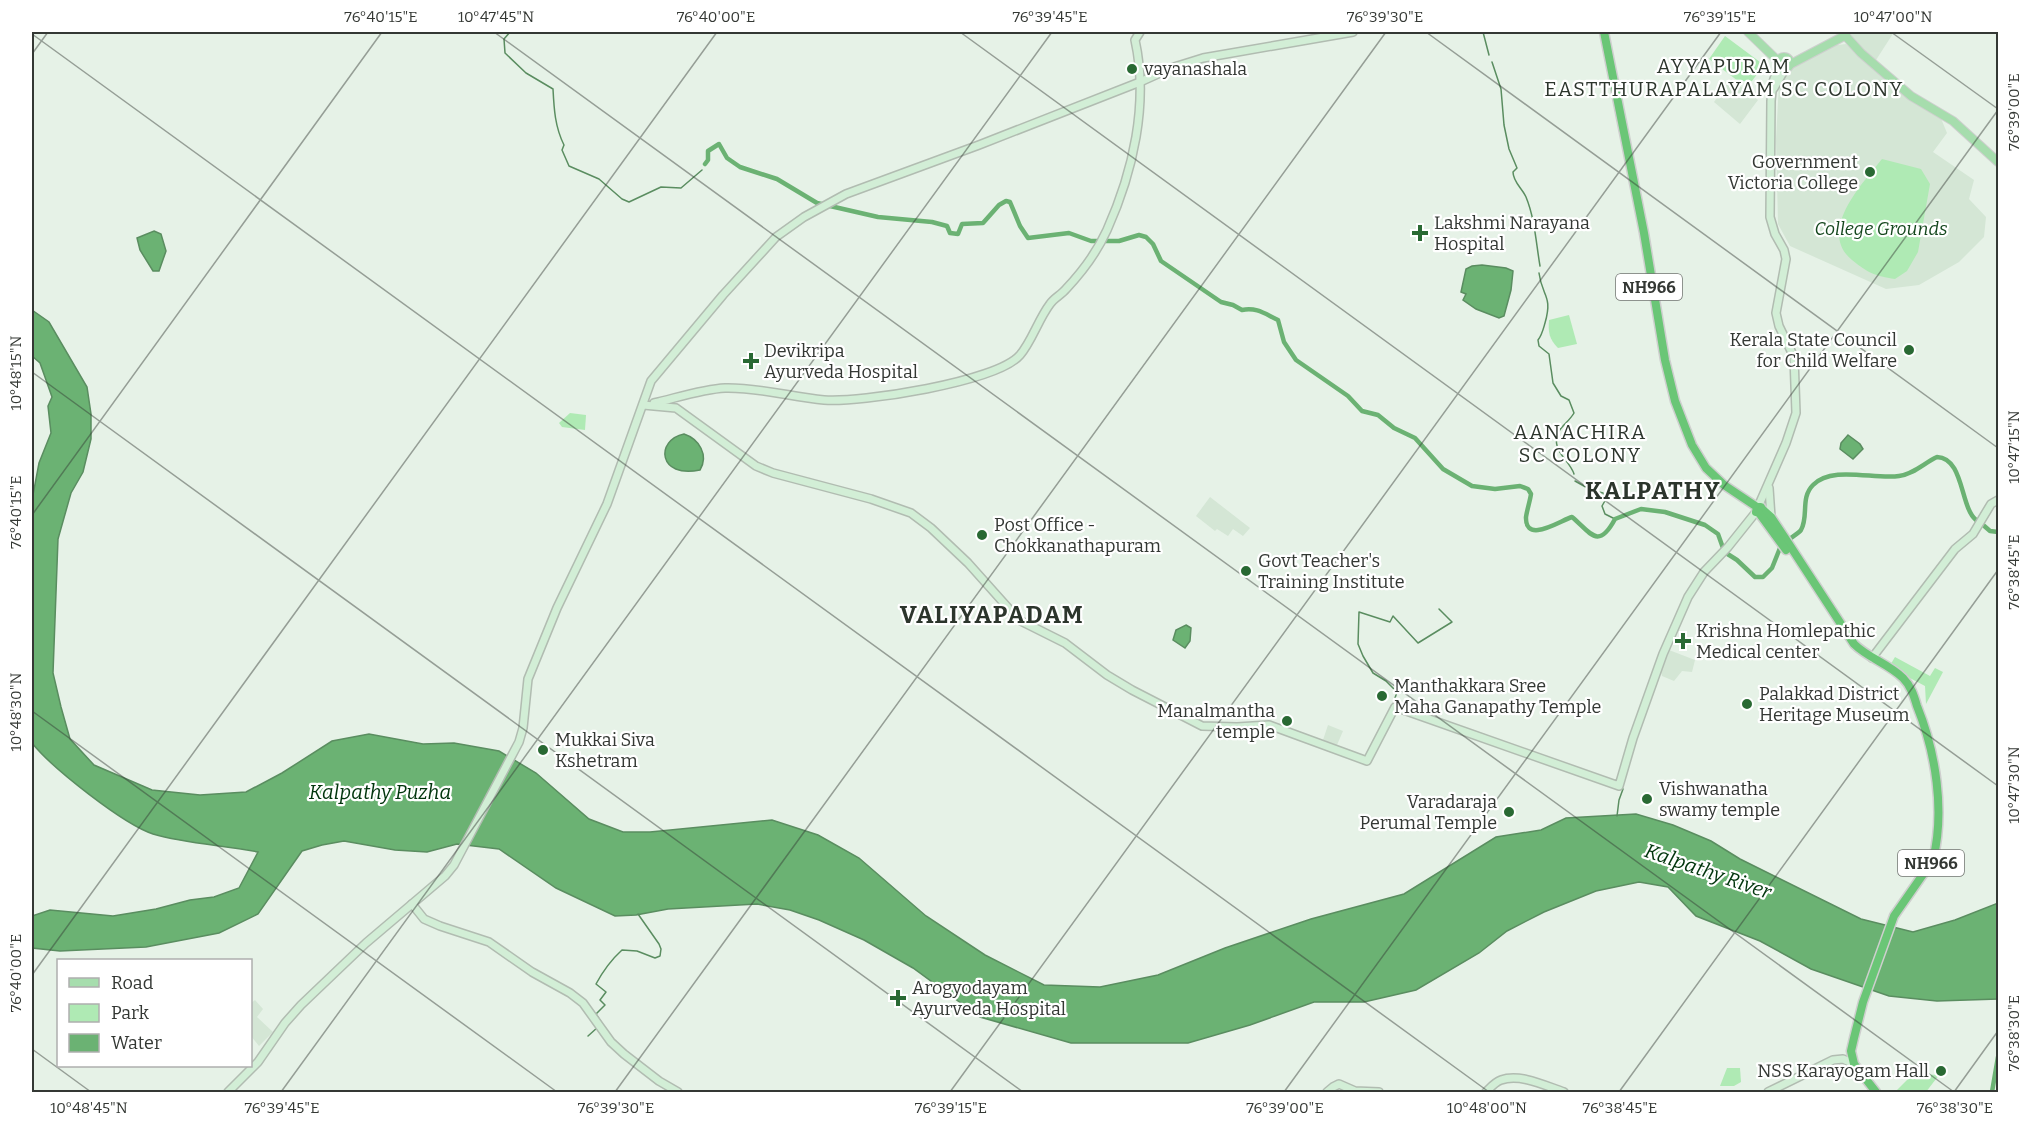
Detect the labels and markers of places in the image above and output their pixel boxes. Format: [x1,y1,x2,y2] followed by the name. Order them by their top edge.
[1143,58,1247,80] place label: vayanashala
[1125,62,1139,76] marker: vayanashala
[1728,151,1858,194] place label: Government Victoria College
[1863,165,1877,179] marker: Government Victoria College
[1434,212,1590,255] place label: Lakshmi Narayana Hospital
[1411,224,1429,242] marker: Lakshmi Narayana Hospital
[1730,329,1897,372] place label: Kerala State Council for Child Welfare
[764,340,918,383] place label: Devikripa Ayurveda Hospital
[1902,343,1916,357] marker: Kerala State Council for Child Welfare
[742,352,760,370] marker: Devikripa Ayurveda Hospital
[994,514,1161,557] place label: Post Office - Chokkanathapuram
[975,528,989,542] marker: Post Office - Chokkanathapuram
[1258,550,1405,593] place label: Govt Teacher's Training Institute
[1239,564,1253,578] marker: Govt Teacher's Training Institute
[1696,620,1875,663] place label: Krishna Homlepathic Medical center
[1674,632,1692,650] marker: Krishna Homlepathic Medical center
[1394,675,1601,718] place label: Manthakkara Sree Maha Ganapathy Temple
[1759,683,1909,726] place label: Palakkad District Heritage Museum
[1375,689,1389,703] marker: Manthakkara Sree Maha Ganapathy Temple
[1740,697,1754,711] marker: Palakkad District Heritage Museum
[1157,700,1275,743] place label: Manalmantha temple
[1280,714,1294,728] marker: Manalmantha temple
[555,729,655,772] place label: Mukkai Siva Kshetram
[536,743,550,757] marker: Mukkai Siva Kshetram
[1659,778,1780,821] place label: Vishwanatha swamy temple
[1359,791,1497,834] place label: Varadaraja Perumal Temple
[1640,792,1654,806] marker: Vishwanatha swamy temple
[1502,805,1516,819] marker: Varadaraja Perumal Temple
[912,977,1066,1020] place label: Arogyodayam Ayurveda Hospital
[889,989,907,1007] marker: Arogyodayam Ayurveda Hospital
[1757,1060,1929,1082] place label: NSS Karayogam Hall
[1934,1064,1948,1078] marker: NSS Karayogam Hall

